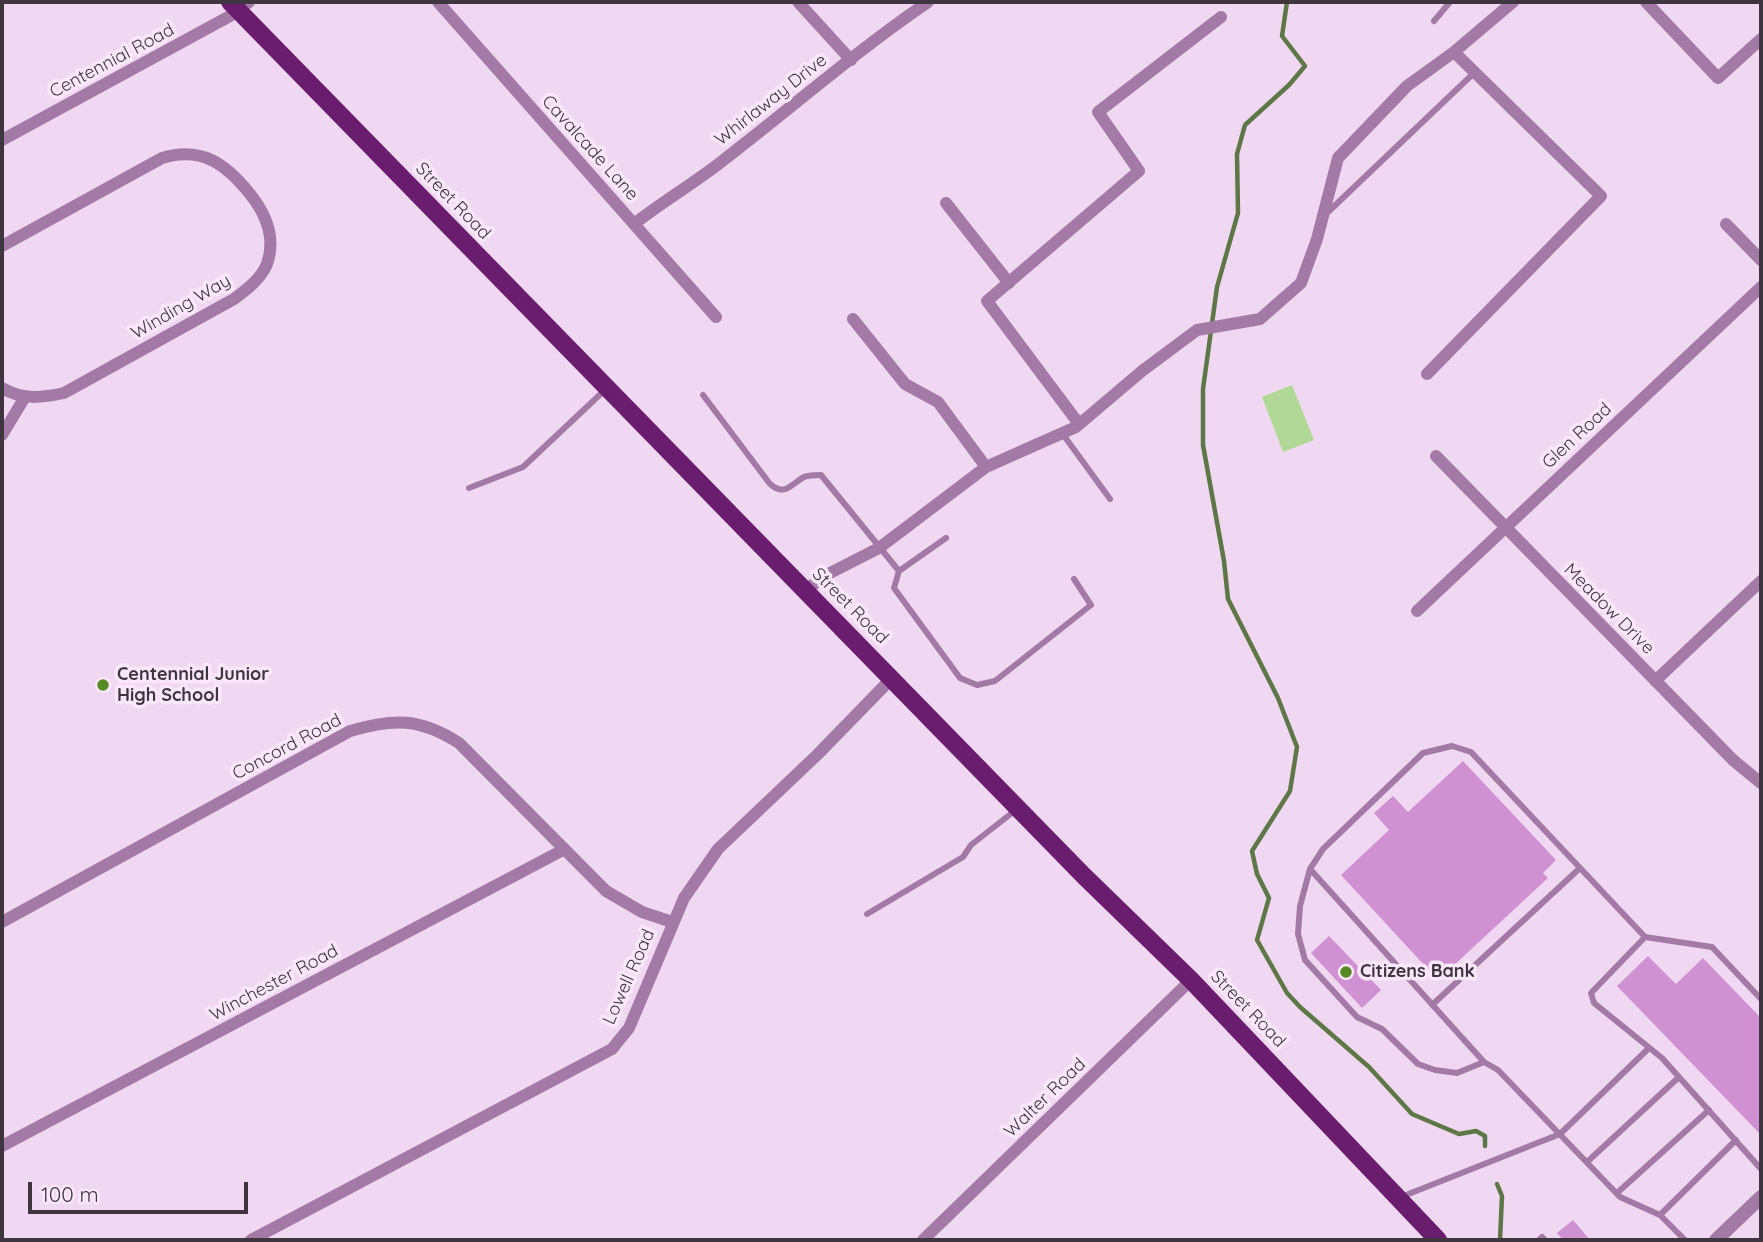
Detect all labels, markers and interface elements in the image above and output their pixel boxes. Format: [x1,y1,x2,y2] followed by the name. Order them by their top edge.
[46,19,178,103] street label: Centennial Road
[711,50,831,150] street label: Whirlaway Drive
[537,91,643,205] street label: Cavalcade Lane
[411,158,495,244] street label: Street Road
[127,270,235,344] street label: Winding Way
[1538,399,1616,473] street label: Glen Road
[1559,559,1659,659] street label: Meadow Drive
[807,563,893,649] street label: Street Road
[117,664,269,706] place label: Centennial Junior High School
[95,677,111,693] marker: Centennial Junior High School
[229,709,345,785] street label: Concord Road
[598,926,660,1028] street label: Lowell Road
[206,940,342,1026] street label: Winchester Road
[1360,961,1475,983] place label: Citizens Bank
[1338,964,1354,980] marker: Citizens Bank
[1206,966,1290,1052] street label: Street Road
[1000,1054,1090,1142] street label: Walter Road
[32,1168,252,1212] scale bar
[41,1181,99,1207] text: 100 m

